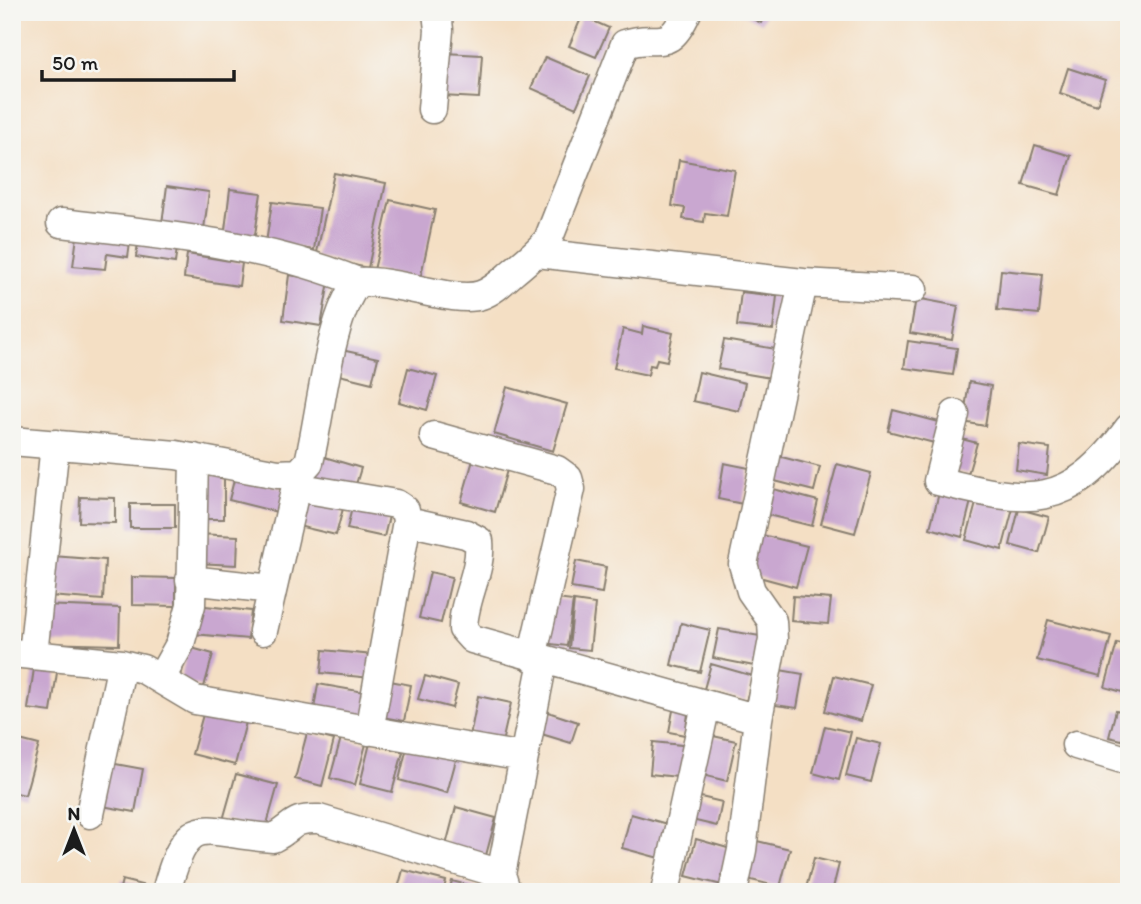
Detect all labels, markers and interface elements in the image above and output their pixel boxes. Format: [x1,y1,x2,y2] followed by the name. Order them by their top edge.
[42,38,234,82] scale bar
[52,50,99,75] text: 50 m
[38,796,108,866] north arrow
[68,802,80,825] text: N

